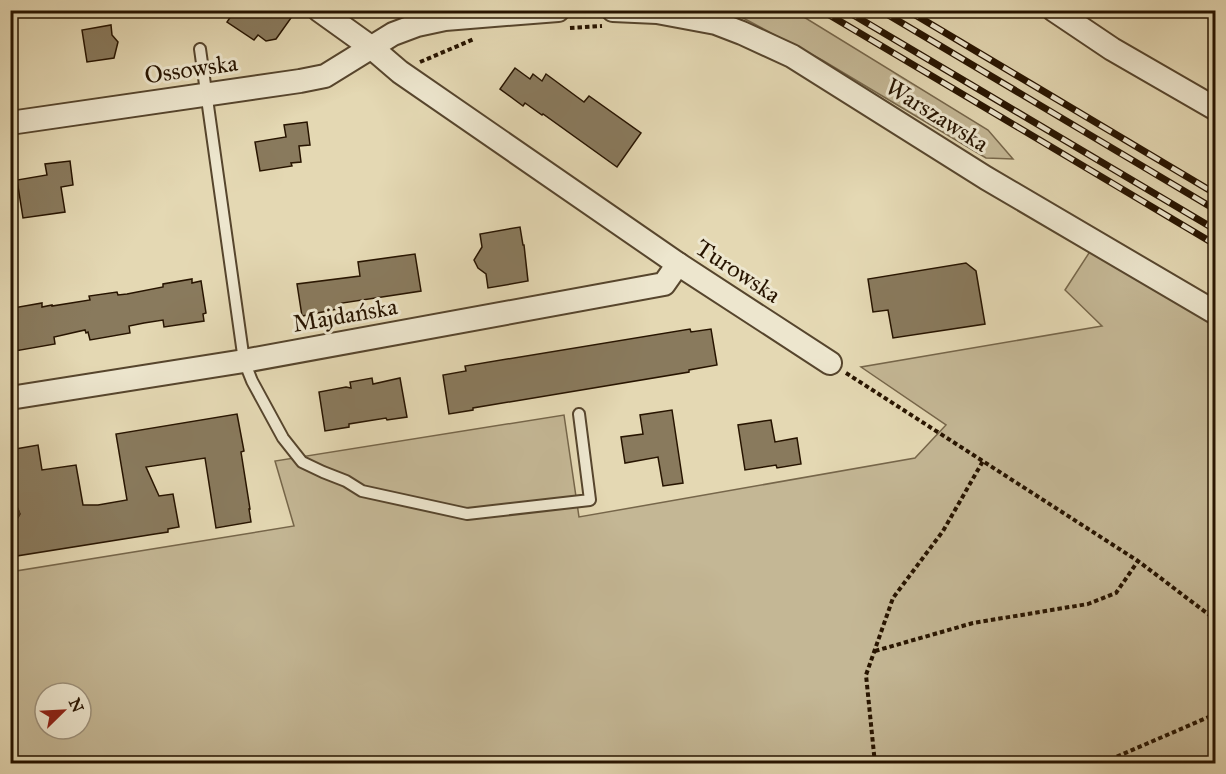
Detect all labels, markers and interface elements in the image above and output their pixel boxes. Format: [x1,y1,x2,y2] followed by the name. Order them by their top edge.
[143,48,240,90] street label: Ossowska
[880,71,995,159] street label: Warszawska
[690,232,787,310] street label: Turowska
[290,291,401,339] street label: Majdańska
[33,681,93,741] north arrow
[65,695,88,716] text: N

